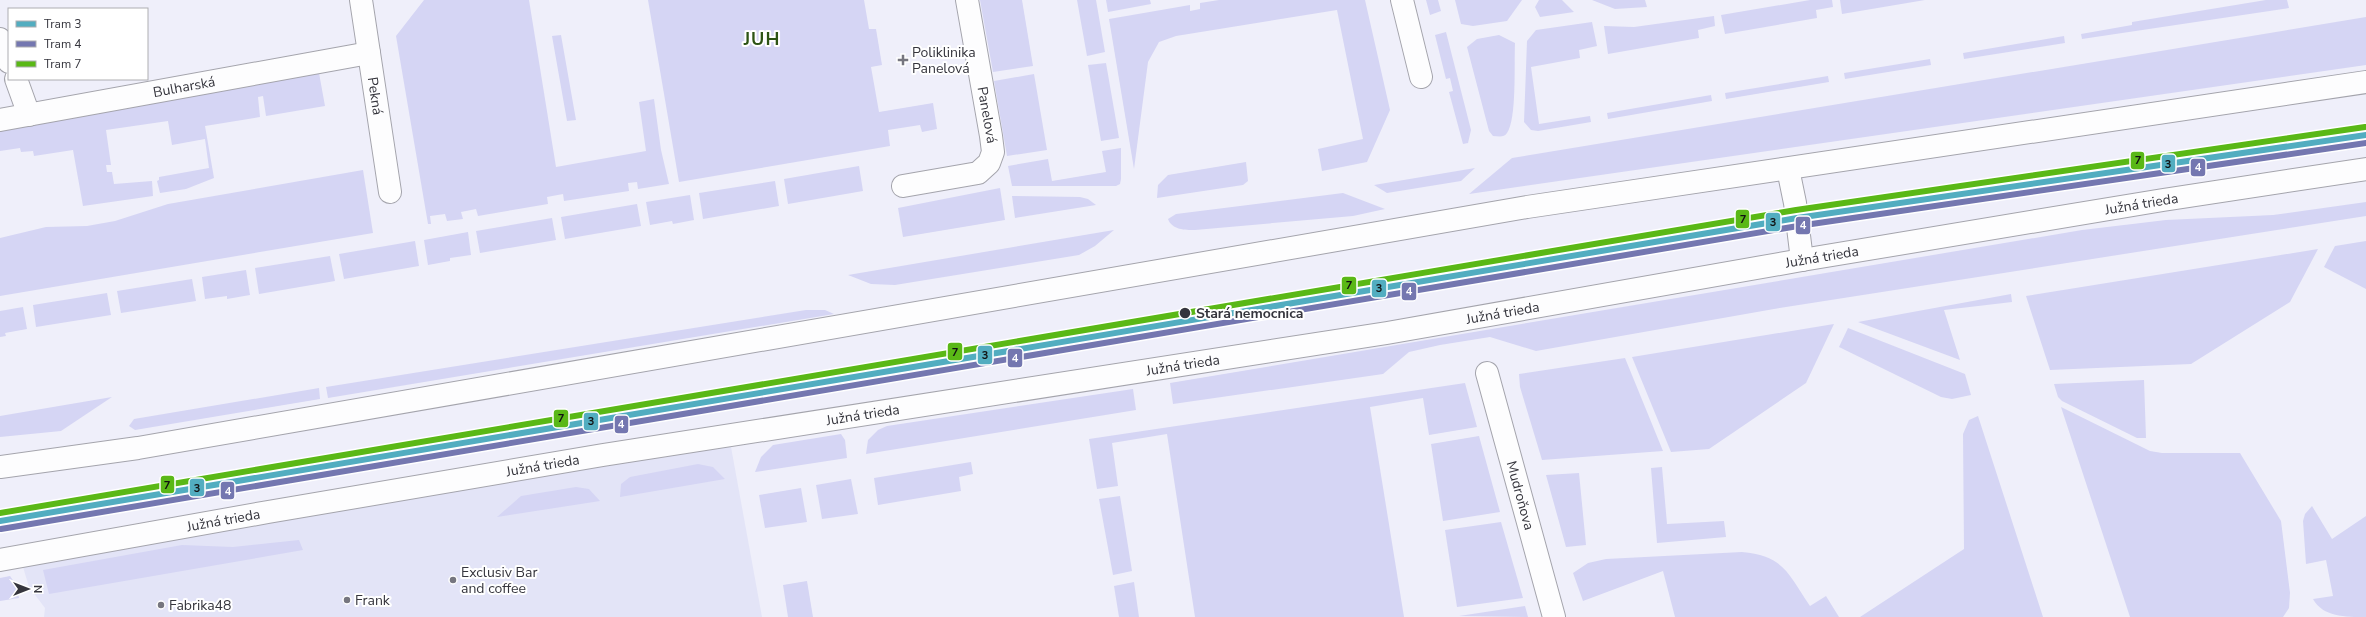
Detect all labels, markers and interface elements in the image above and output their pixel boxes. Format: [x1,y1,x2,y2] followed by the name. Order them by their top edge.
[8,8,148,80] legend
[44,16,81,32] text: Tram 3
[743,27,780,51] district label: JUH
[44,36,81,52] text: Tram 4
[912,43,976,78] place label: Poliklinika Panelová
[897,54,909,66] marker: Poliklinika Panelová
[44,56,81,72] text: Tram 7
[151,72,217,102] street label: Bulharská
[363,76,388,116] street label: Pekná
[973,85,1001,145] street label: Panelová
[2130,151,2145,170] line badge: 7
[2135,153,2141,168] text: 7
[2161,154,2176,173] line badge: 3
[2165,157,2171,172] text: 3
[2190,158,2206,177] line badge: 4
[2195,160,2202,175] text: 4
[2102,188,2179,219] street label: Južná trieda
[1735,209,1750,229] line badge: 7
[1740,212,1746,227] text: 7
[1765,212,1781,232] line badge: 3
[1770,215,1776,230] text: 3
[1795,216,1811,235] line badge: 4
[1800,218,1807,233] text: 4
[1783,241,1860,272] street label: Južná trieda
[1341,276,1357,295] line badge: 7
[1346,278,1352,293] text: 7
[1371,279,1387,298] line badge: 3
[1376,281,1382,296] text: 3
[1401,282,1417,301] line badge: 4
[1406,284,1413,299] text: 4
[1464,297,1541,329] street label: Južná trieda
[1196,304,1303,323] place label: Stará nemocnica
[1178,306,1192,320] marker: Stará nemocnica
[947,342,963,361] line badge: 7
[952,345,958,360] text: 7
[977,345,993,365] line badge: 3
[982,348,988,363] text: 3
[1007,348,1023,368] line badge: 4
[1144,350,1221,380] street label: Južná trieda
[1012,351,1019,366] text: 4
[824,399,901,430] street label: Južná trieda
[553,409,569,428] line badge: 7
[558,411,564,426] text: 7
[583,412,599,431] line badge: 3
[588,414,594,429] text: 3
[614,415,629,434] line badge: 4
[618,417,625,432] text: 4
[504,450,581,481] street label: Južná trieda
[1502,459,1539,532] street label: Mudroňova
[160,475,175,494] line badge: 7
[164,478,170,493] text: 7
[189,478,205,497] line badge: 3
[194,481,200,496] text: 3
[220,481,235,500] line badge: 4
[225,484,232,499] text: 4
[184,504,262,536] street label: Južná trieda
[461,563,538,598] place label: Exclusiv Bar and coffee
[8,569,48,609] north arrow
[448,575,458,585] marker: Exclusiv Bar and coffee
[30,585,45,593] text: N
[355,591,391,610] place label: Frank
[342,595,352,605] marker: Frank
[169,596,231,615] place label: Fabrika48
[156,600,166,610] marker: Fabrika48

